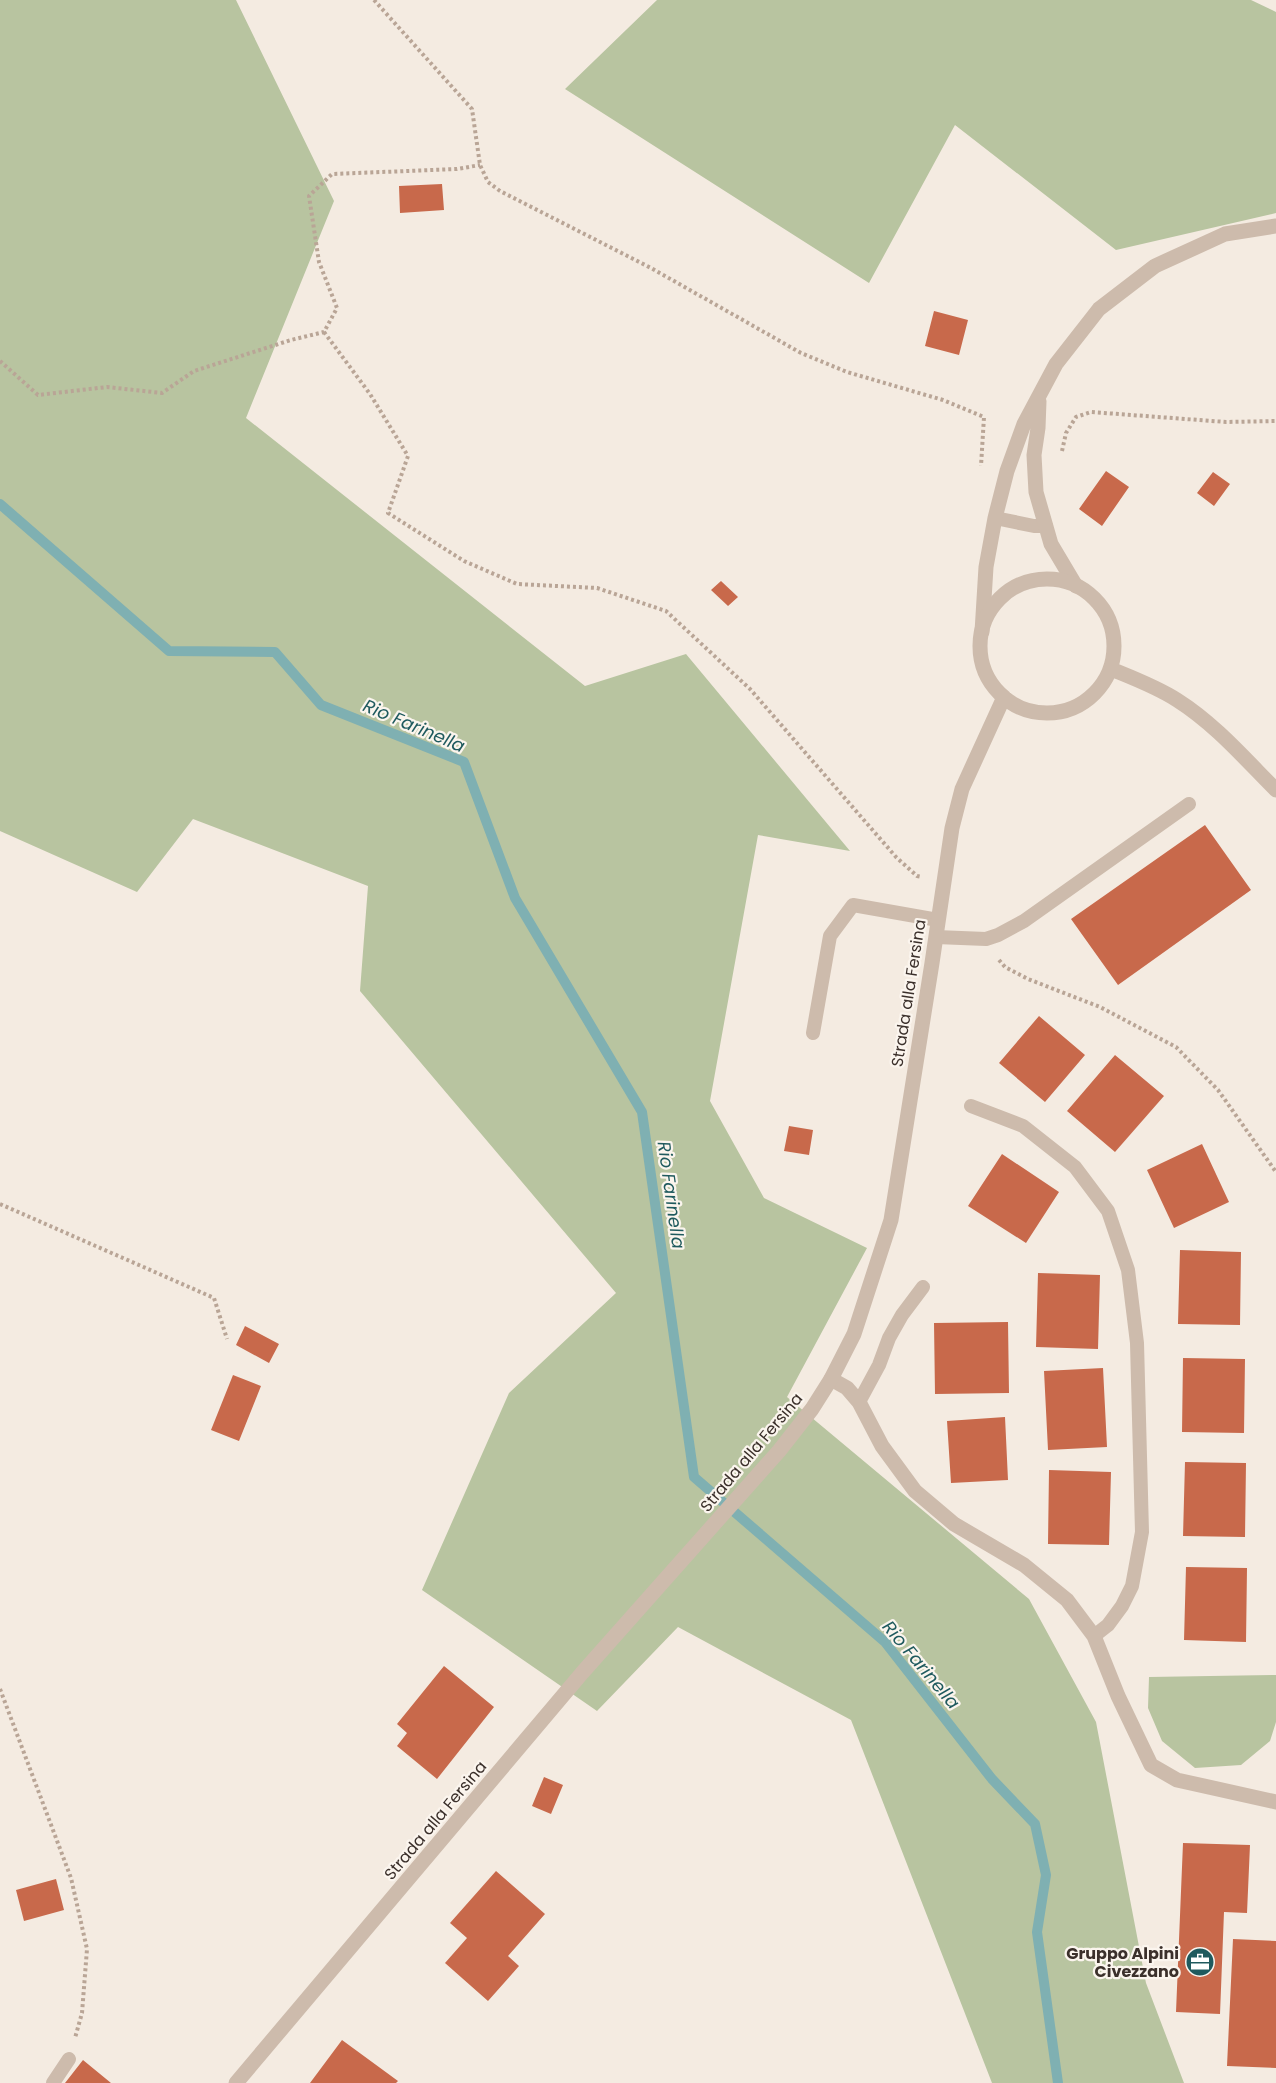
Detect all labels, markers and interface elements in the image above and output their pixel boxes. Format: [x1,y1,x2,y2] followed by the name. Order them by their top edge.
[359,693,469,758] water label: Rio Farinella
[885,918,932,1068] street label: Strada alla Fersina
[652,1140,691,1250] water label: Rio Farinella
[695,1388,808,1517] street label: Strada alla Fersina
[877,1615,966,1714] water label: Rio Farinella
[379,1756,492,1885] street label: Strada alla Fersina
[1066,1942,1179,1983] place label: Gruppo Alpini Civezzano
[1184,1946,1216,1978] office icon: Gruppo Alpini Civezzano

